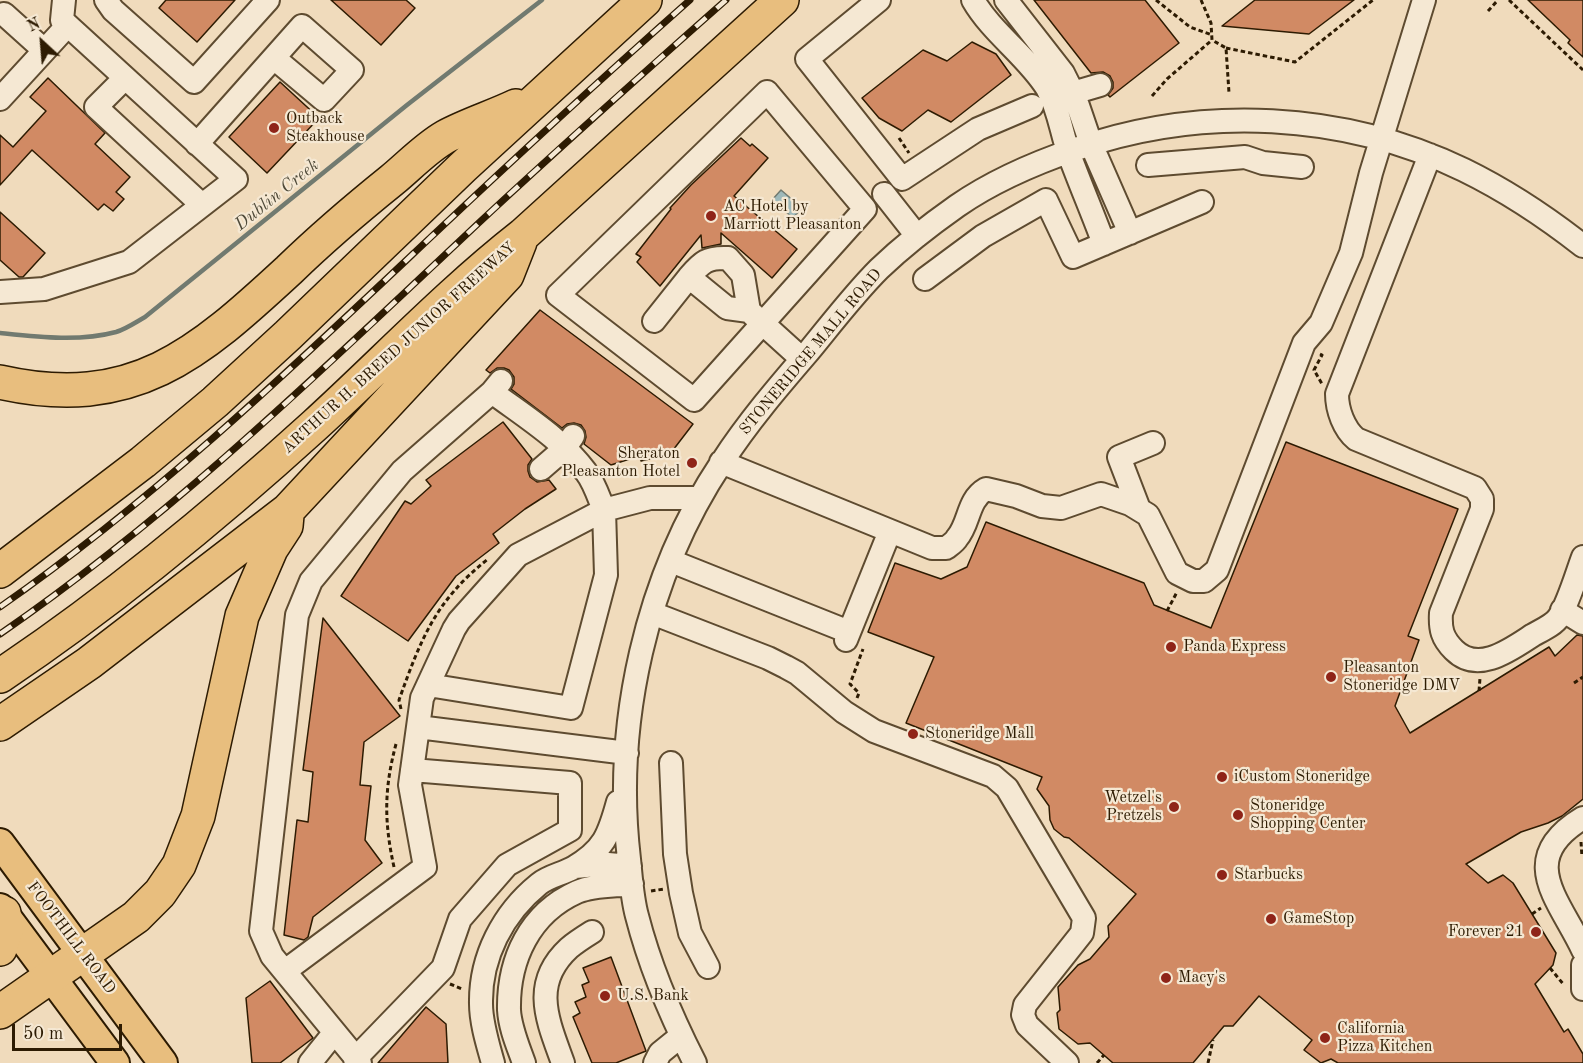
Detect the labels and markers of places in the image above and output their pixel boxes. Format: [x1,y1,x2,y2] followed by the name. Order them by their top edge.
[286,109,365,147] place label: Outback Steakhouse
[267,121,281,135] marker: Outback Steakhouse
[723,197,861,235] place label: AC Hotel by Marriott Pleasanton
[704,209,718,223] marker: AC Hotel by Marriott Pleasanton
[562,444,680,482] place label: Sheraton Pleasanton Hotel
[685,456,699,470] marker: Sheraton Pleasanton Hotel
[1183,637,1286,657] place label: Panda Express
[1164,640,1178,654] marker: Panda Express
[1343,658,1460,696] place label: Pleasanton Stoneridge DMV
[1324,670,1338,684] marker: Pleasanton Stoneridge DMV
[925,724,1034,744] place label: Stoneridge Mall
[906,727,920,741] marker: Stoneridge Mall
[1234,767,1370,787] place label: iCustom Stoneridge
[1215,770,1229,784] marker: iCustom Stoneridge
[1104,788,1162,826] place label: Wetzel's Pretzels
[1250,796,1365,834] place label: Stoneridge Shopping Center
[1167,800,1181,814] marker: Wetzel's Pretzels
[1231,808,1245,822] marker: Stoneridge Shopping Center
[1234,865,1303,885] place label: Starbucks
[1215,868,1229,882] marker: Starbucks
[1283,909,1354,929] place label: GameStop
[1264,912,1278,926] marker: GameStop
[1448,922,1524,942] place label: Forever 21
[1529,925,1543,939] marker: Forever 21
[1178,968,1226,988] place label: Macy's
[1159,971,1173,985] marker: Macy's
[617,986,689,1006] place label: U.S. Bank
[598,989,612,1003] marker: U.S. Bank
[1337,1019,1432,1057] place label: California Pizza Kitchen
[1318,1031,1332,1045] marker: California Pizza Kitchen

